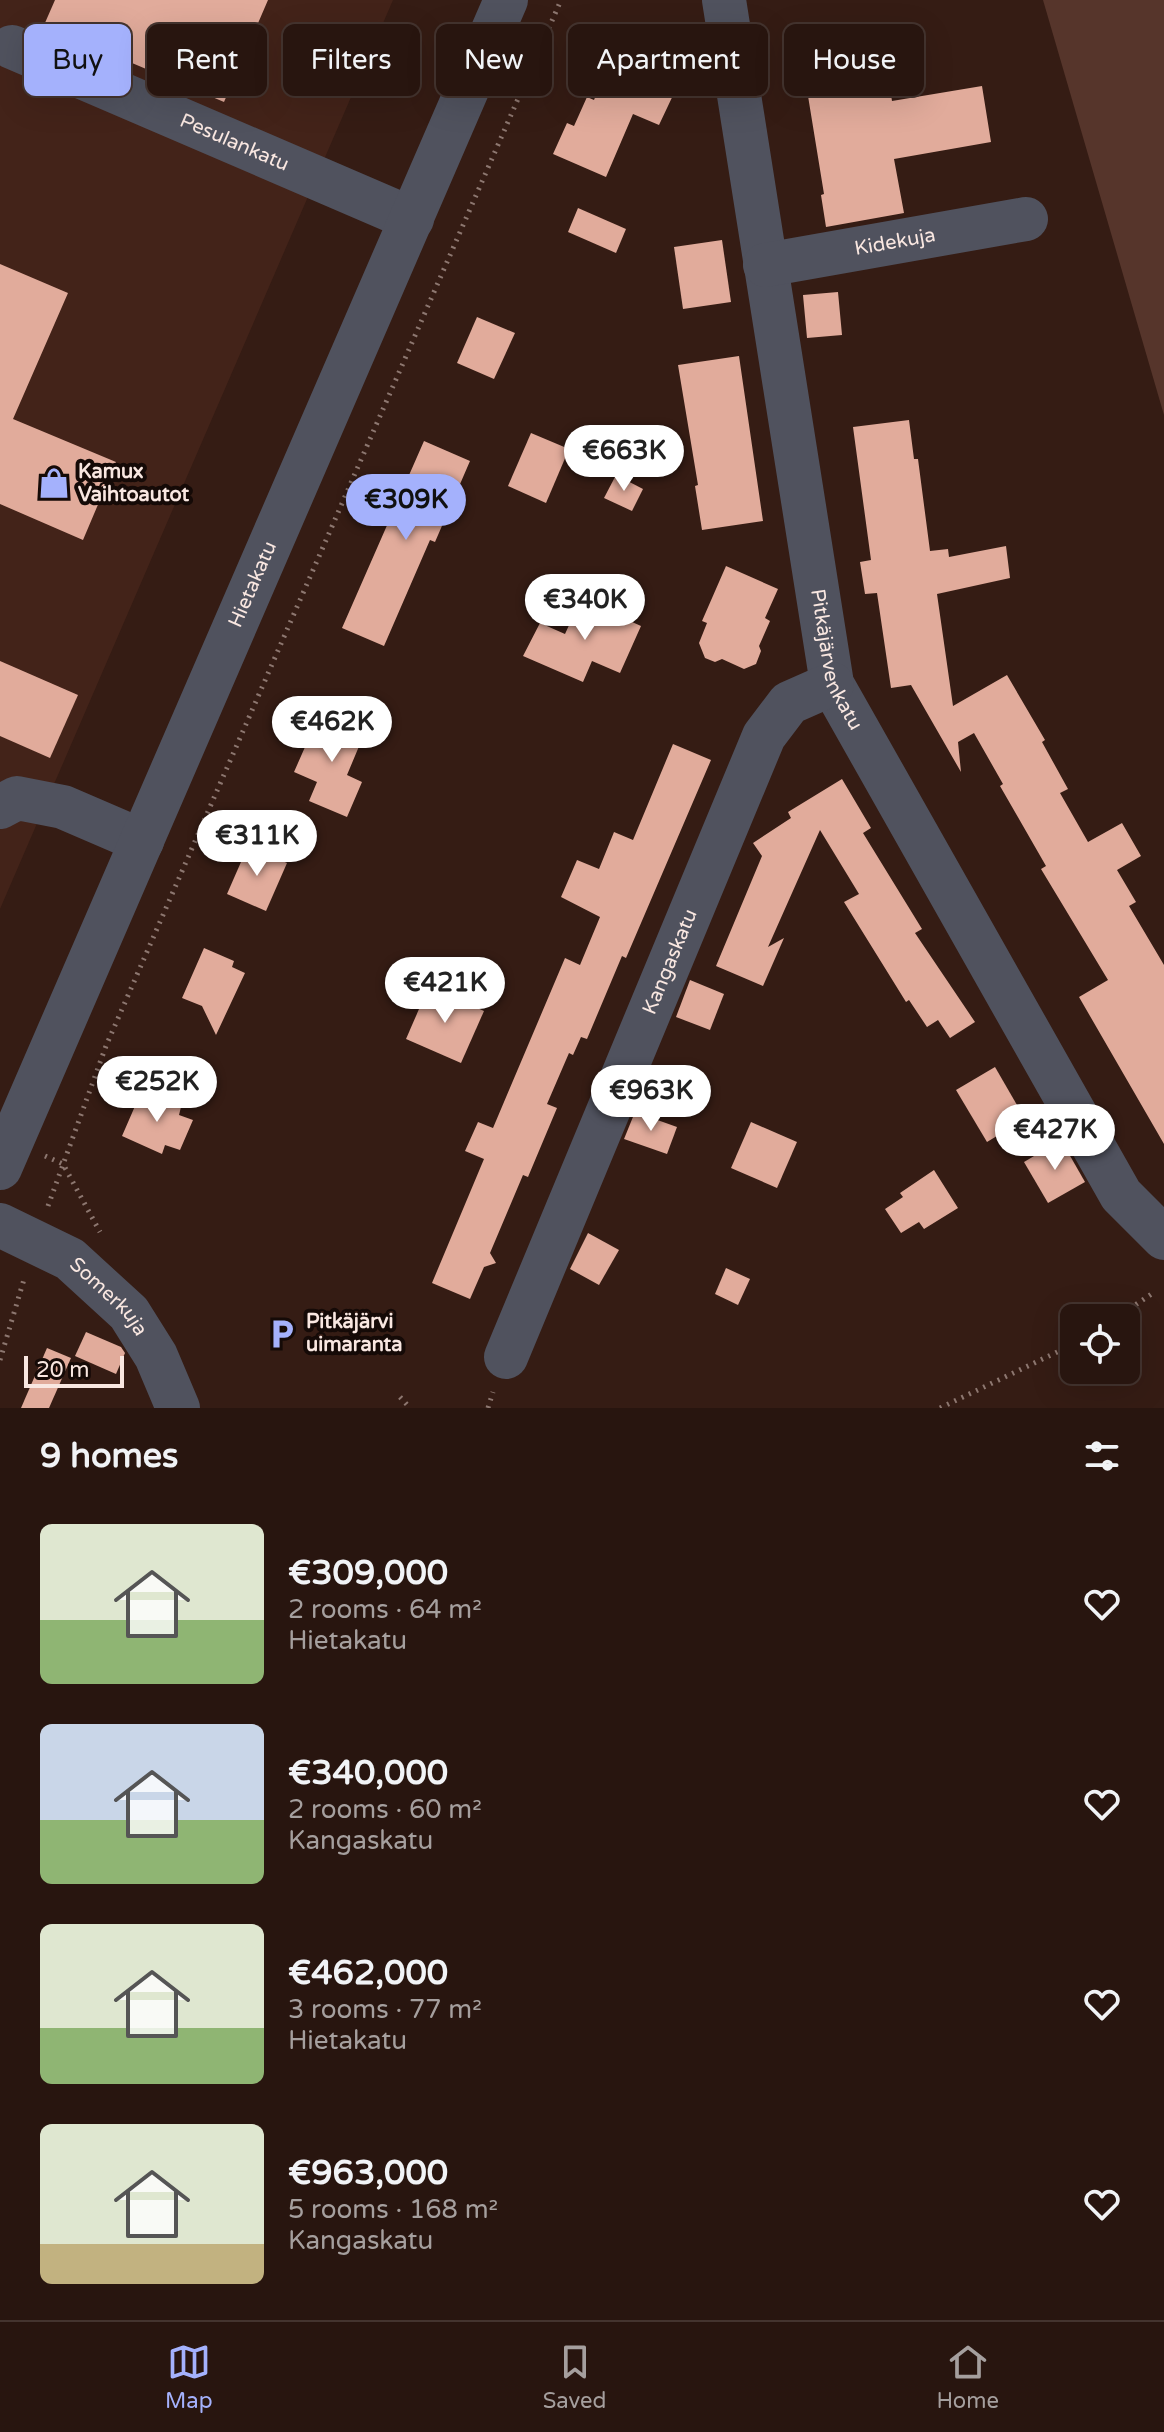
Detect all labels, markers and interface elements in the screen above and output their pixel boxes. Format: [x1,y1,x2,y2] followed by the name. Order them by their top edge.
[24,24,131,96] chip: Buy
[147,24,267,96] chip: Rent
[283,24,420,96] chip: Filters
[436,24,552,96] chip: New
[568,24,768,96] chip: Apartment
[784,24,924,96] chip: House
[176,109,292,177] street label: Pesulankatu
[853,223,937,261] street label: Kidekuja
[568,425,680,493] pin: €663K
[582,435,666,466] text: €663K
[78,460,190,507] place label: Kamux Vaihtoautot
[37,466,71,500] shop icon: Kamux Vaihtoautot
[350,474,462,542] pin: €309K
[364,484,448,515] text: €309K
[224,538,282,631] street label: Hietakatu
[529,574,641,642] pin: €340K
[543,584,627,615] text: €340K
[805,587,868,734] street label: Pitkäjärvenkatu
[276,696,388,764] pin: €462K
[290,706,374,737] text: €462K
[201,810,313,878] pin: €311K
[215,820,299,851] text: €311K
[638,906,703,1018] street label: Kangaskatu
[389,957,501,1025] pin: €421K
[403,967,487,998] text: €421K
[101,1056,213,1124] pin: €252K
[595,1065,707,1133] pin: €963K
[115,1066,199,1097] text: €252K
[609,1075,693,1106] text: €963K
[999,1104,1111,1172] pin: €427K
[1013,1114,1097,1145] text: €427K
[64,1253,152,1340] street label: Somerkuja
[1060,1304,1140,1384] map controls
[1060,1304,1140,1384] button: locate
[306,1310,402,1357] place label: Pitkäjärvi uimaranta
[265,1317,299,1351] parking icon: Pitkäjärvi uimaranta
[24,1352,124,1388] scale bar
[36,1357,90,1383] text: 20 m
[1080,1434,1124,1478] icon: filters
[40,1436,178,1477] text: 9 homes
[288,1553,448,1594] text: €309,000
[104,1556,200,1652] icon: home
[1080,1582,1124,1626] icon: heart
[288,1594,482,1625] text: 2 rooms · 64 m²
[288,1625,407,1656] text: Hietakatu
[288,1753,448,1794] text: €340,000
[104,1756,200,1852] icon: home
[1080,1782,1124,1826] icon: heart
[288,1794,482,1825] text: 2 rooms · 60 m²
[288,1825,433,1856] text: Kangaskatu
[288,1953,448,1994] text: €462,000
[104,1956,200,2052] icon: home
[1080,1982,1124,2026] icon: heart
[288,1994,482,2025] text: 3 rooms · 77 m²
[288,2025,407,2056] text: Hietakatu
[288,2153,448,2194] text: €963,000
[104,2156,200,2252] icon: home
[1080,2182,1124,2226] icon: heart
[288,2194,498,2225] text: 5 rooms · 168 m²
[288,2225,433,2256] text: Kangaskatu
[165,2340,213,2414] tab: Map
[543,2340,606,2414] tab: Saved
[937,2340,999,2414] tab: Home

